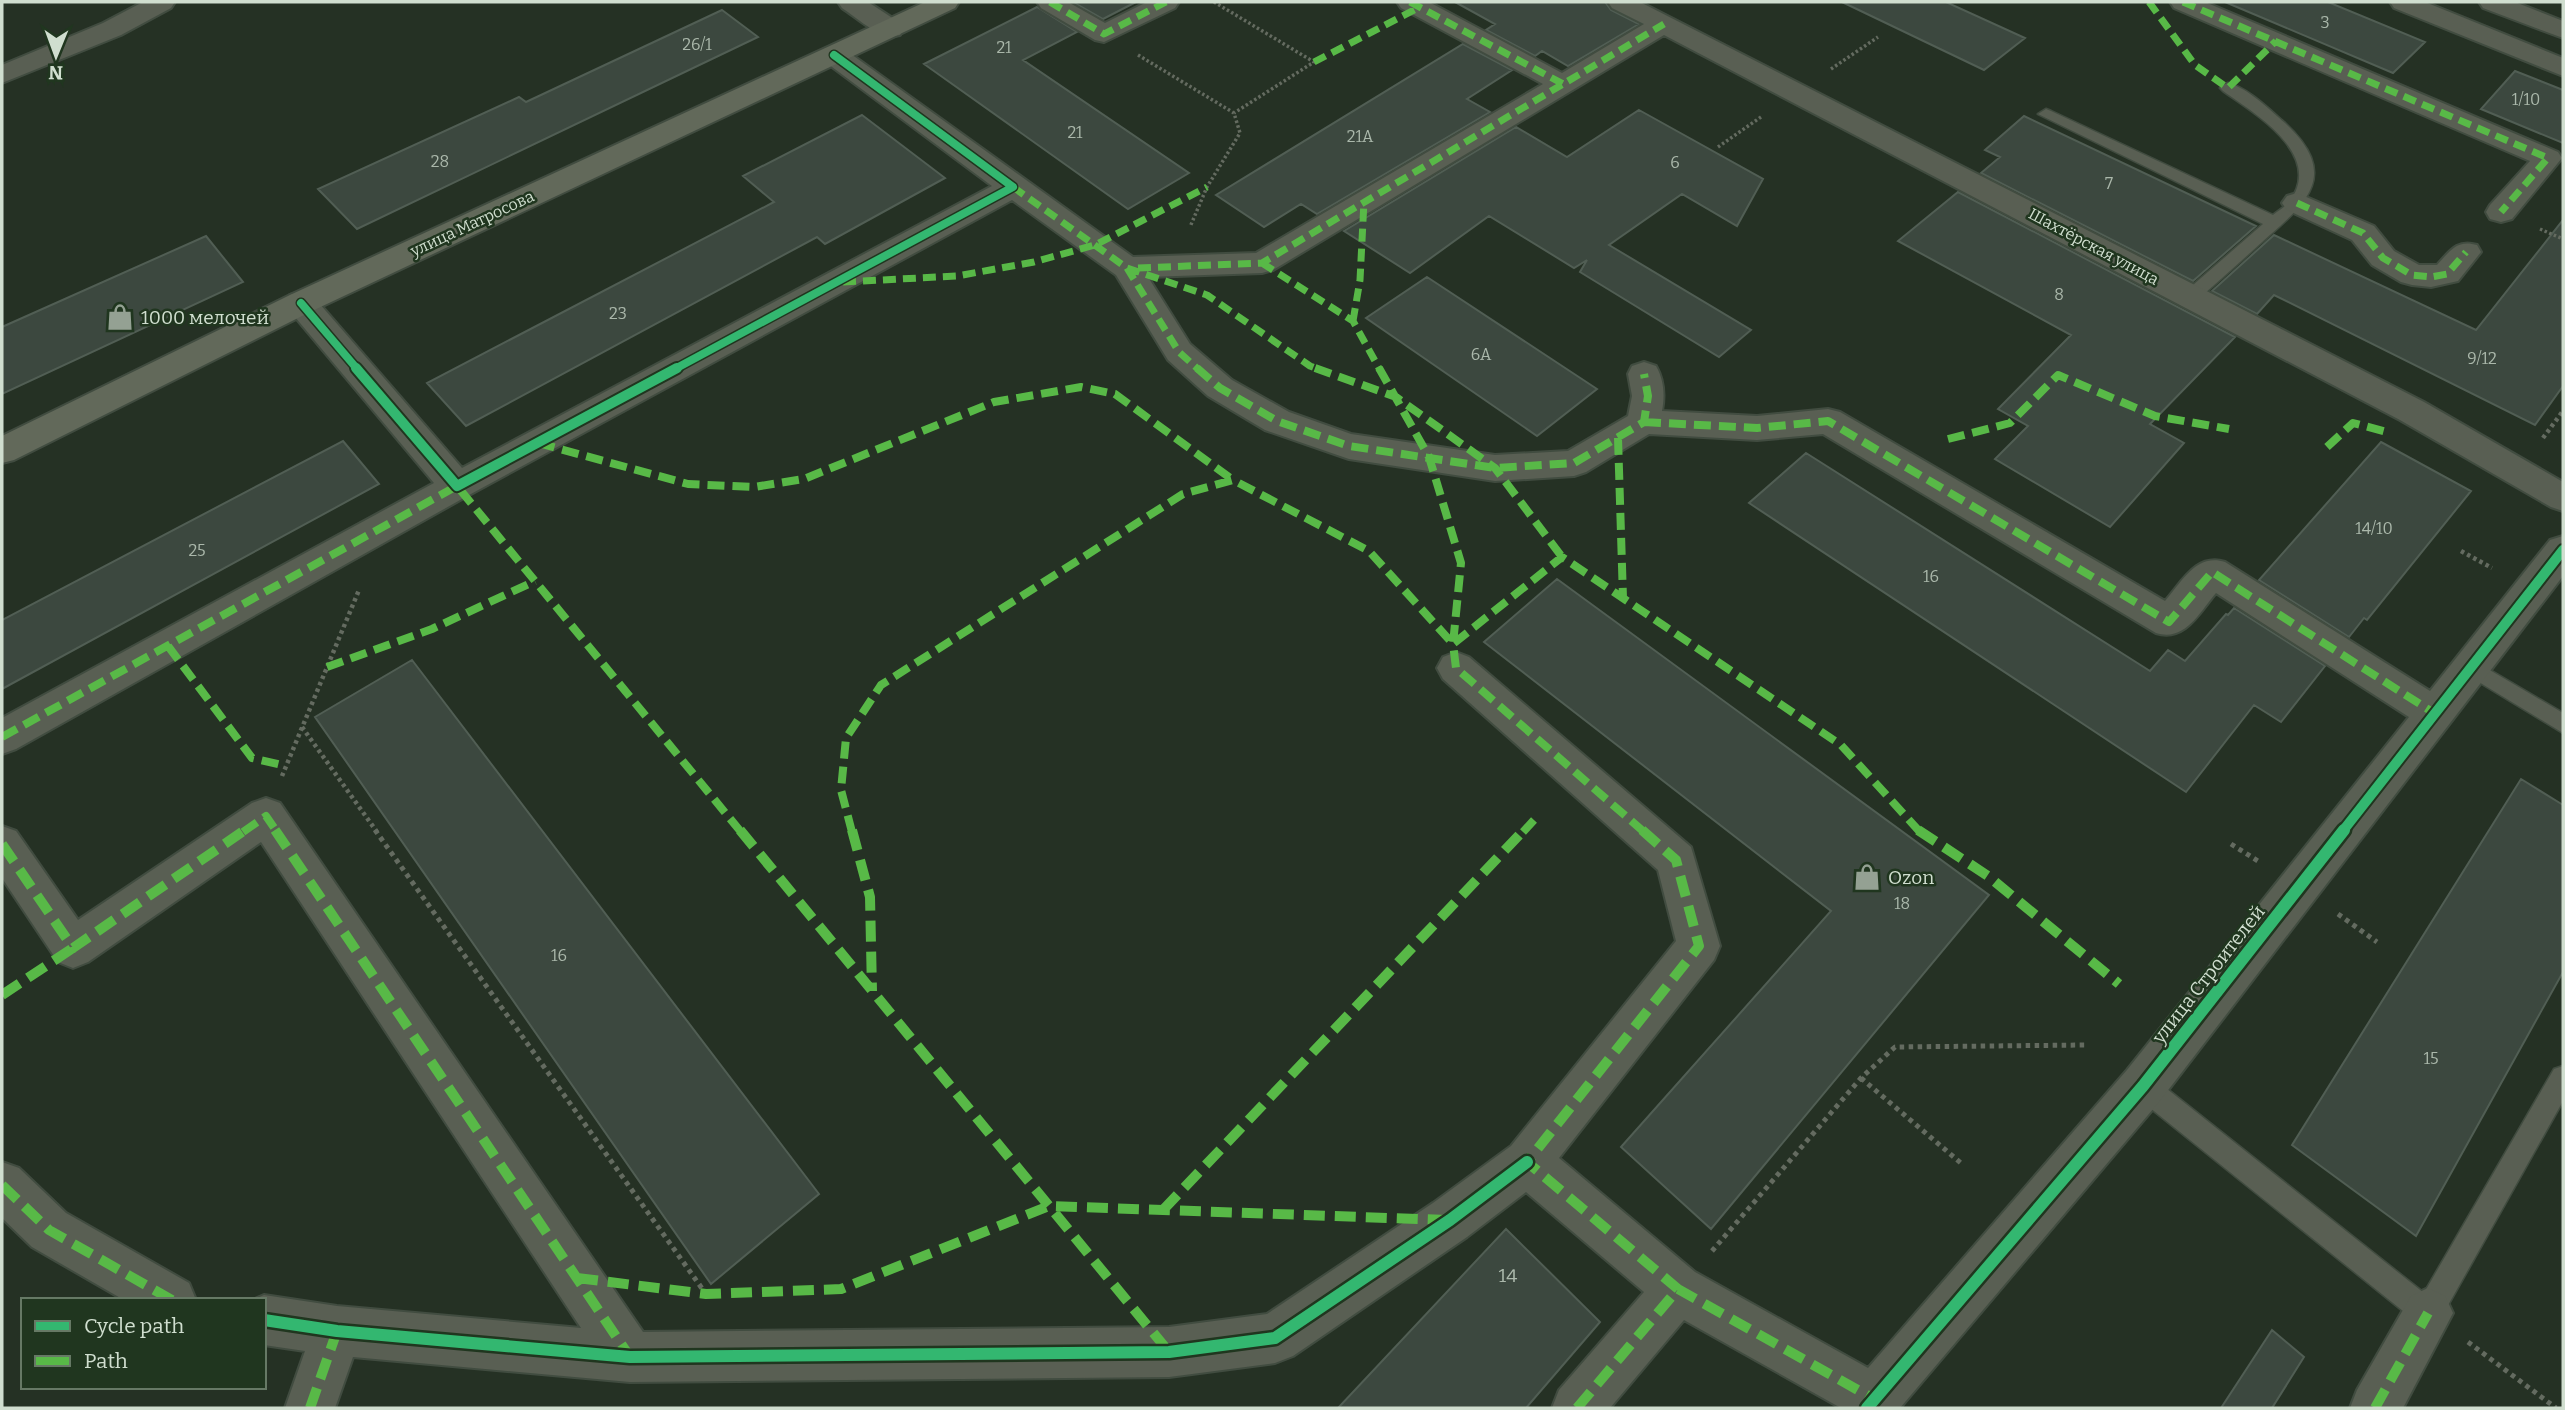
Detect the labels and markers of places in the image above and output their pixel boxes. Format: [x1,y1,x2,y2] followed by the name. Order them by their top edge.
[105,302,135,332] shop icon: 1000 мелочей
[141,306,269,329] place label: 1000 мелочей
[1852,862,1882,892] shop icon: Ozon
[1888,866,1934,889] place label: Ozon

